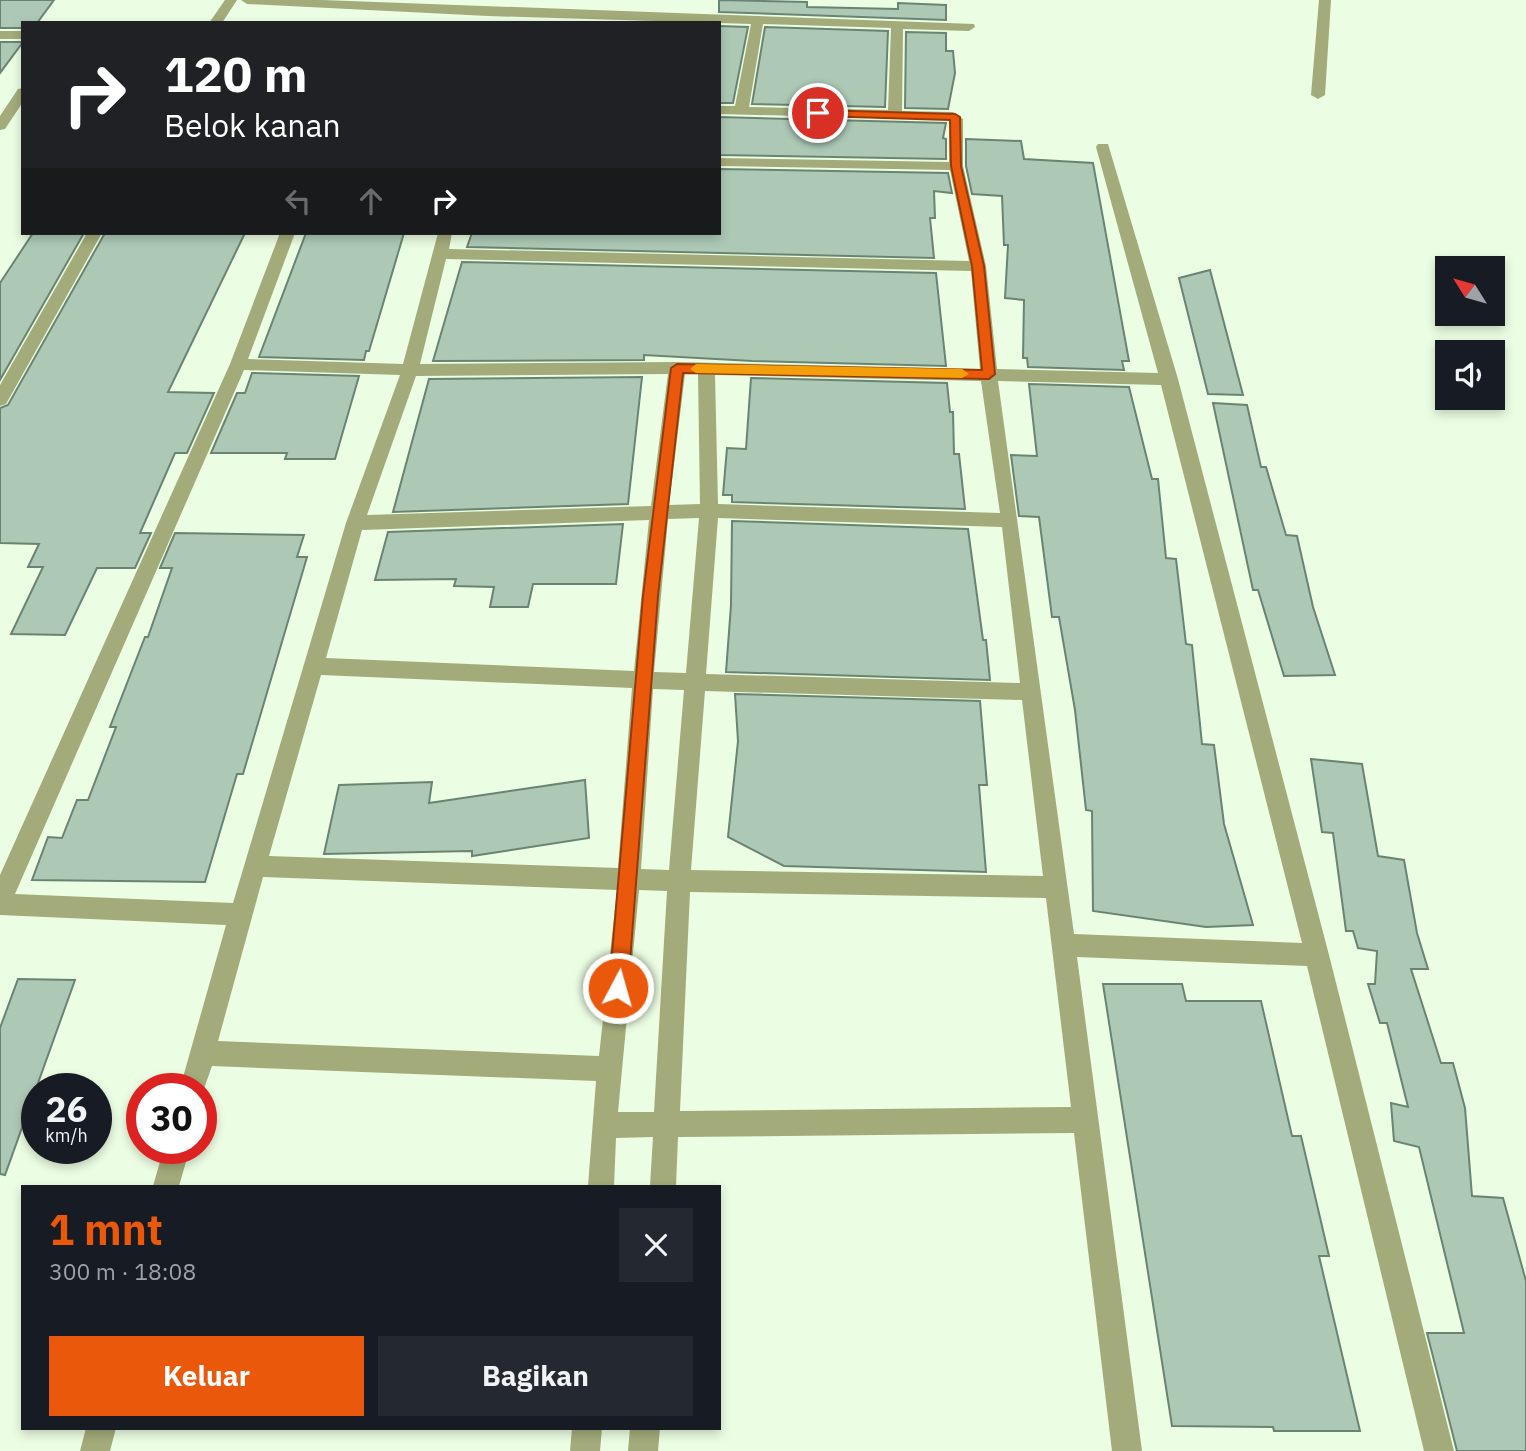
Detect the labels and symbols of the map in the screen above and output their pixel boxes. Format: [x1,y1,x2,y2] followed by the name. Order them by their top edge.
[788,83,848,143] pin
[1435,256,1505,326] north arrow
[581,951,655,1025] position arrow
[126,1073,217,1164] speed limit sign: 30

